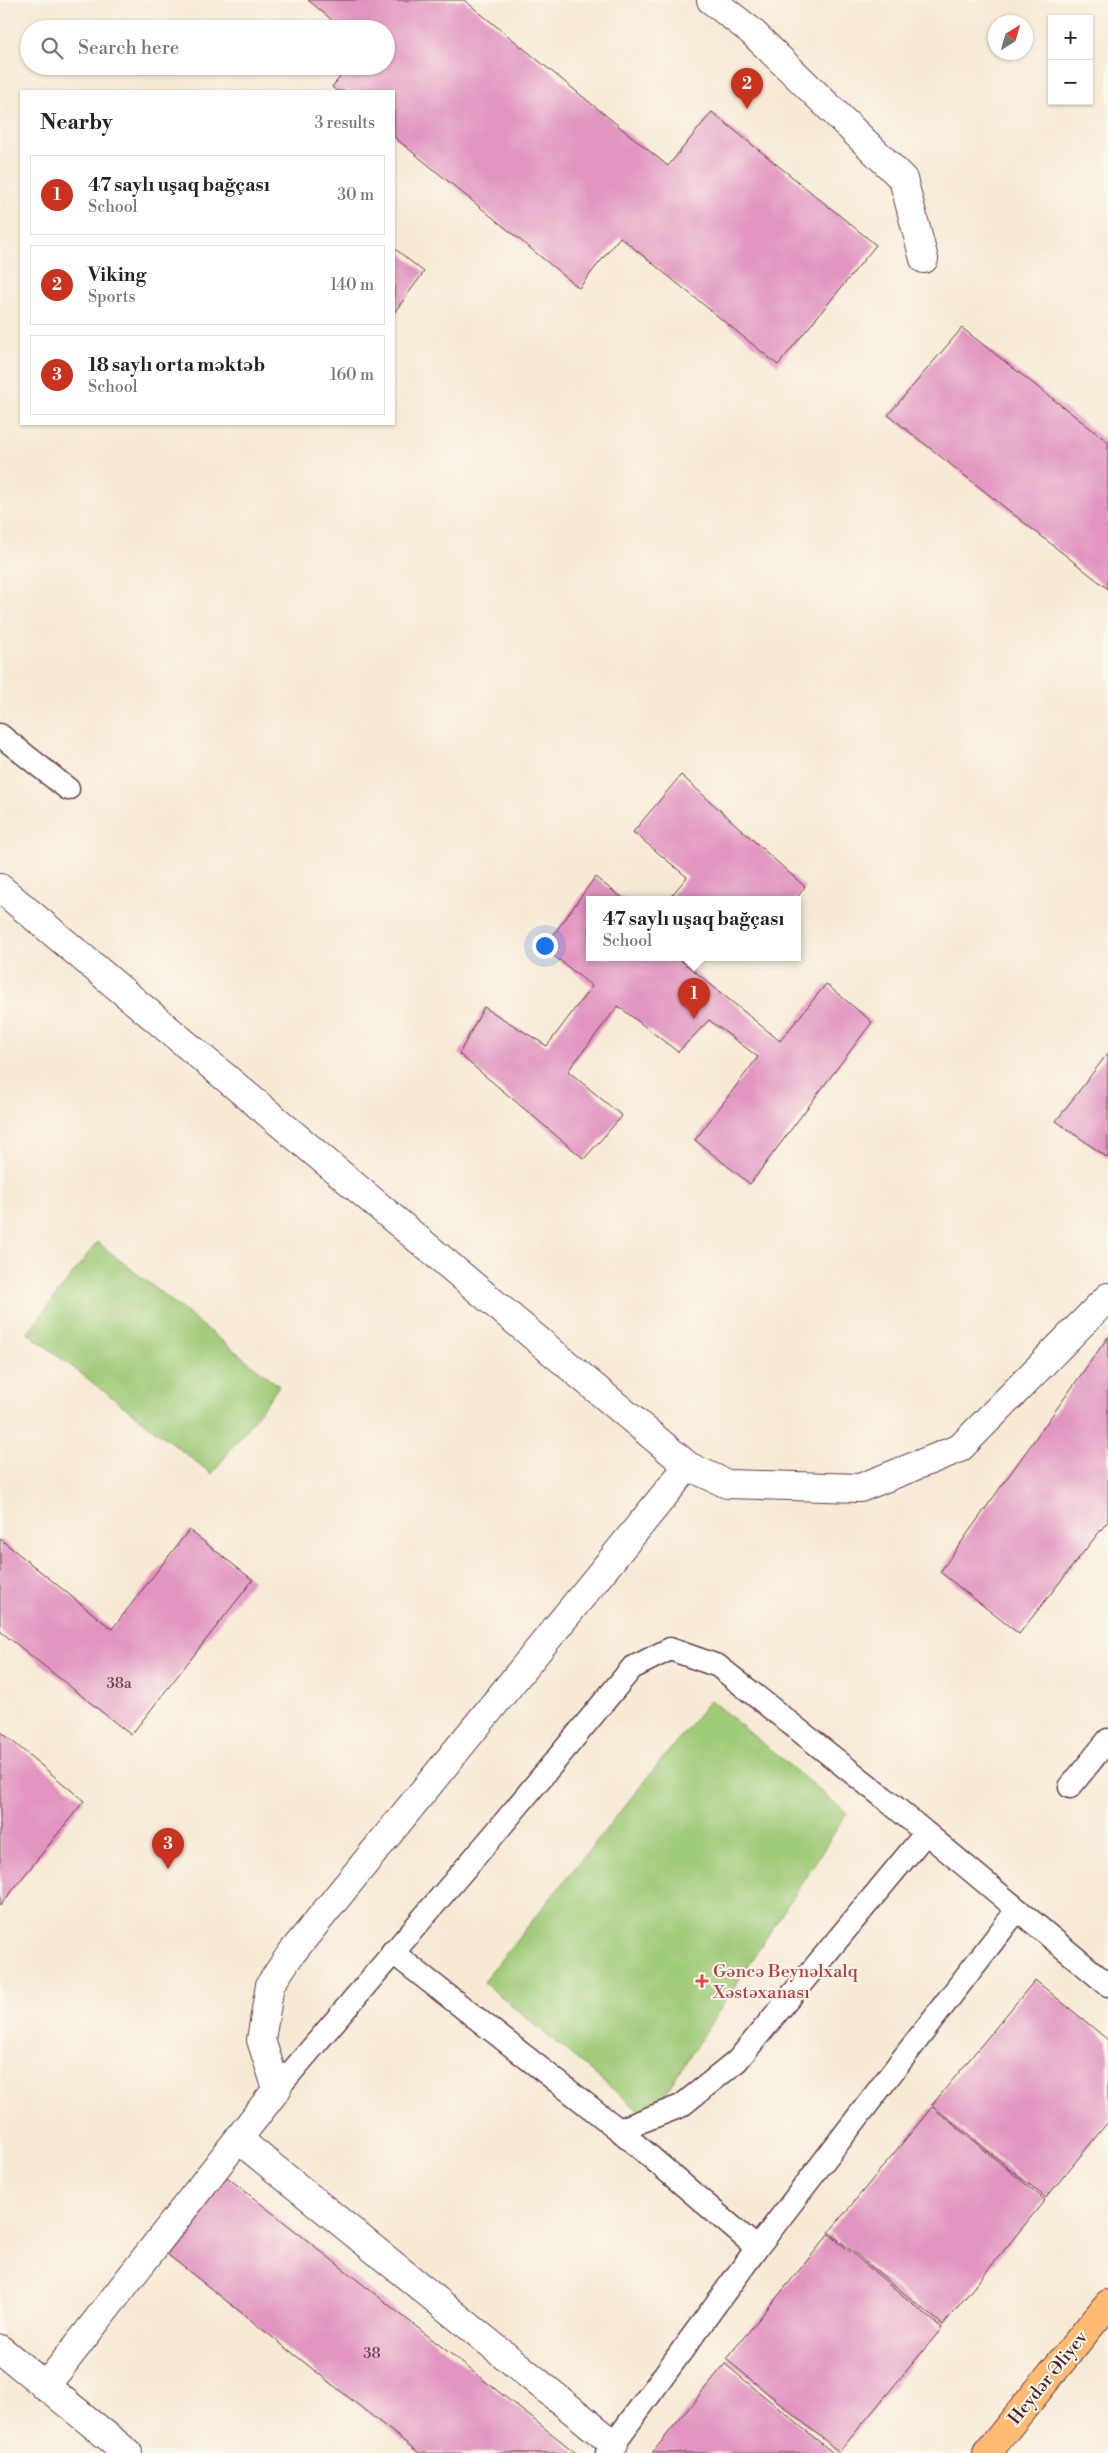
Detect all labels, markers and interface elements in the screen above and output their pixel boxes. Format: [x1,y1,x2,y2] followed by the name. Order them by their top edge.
[988,15,1033,60] north arrow
[1048,15,1093,105] map controls
[1048,15,1093,60] button: +
[20,20,395,75] search box
[38,34,66,62] icon: search
[78,36,179,60] text: Search here
[1048,60,1093,105] button: −
[731,68,763,109] pin: 2
[40,110,113,136] text: Nearby
[314,113,375,133] text: 3 results
[88,173,270,197] text: 47 saylı uşaq bağçası
[53,185,61,205] text: 1
[337,185,374,205] text: 30 m
[88,197,137,217] text: School
[88,263,146,287] text: Viking
[52,275,62,295] text: 2
[330,275,374,295] text: 140 m
[88,287,135,307] text: Sports
[88,353,265,377] text: 18 saylı orta məktəb
[52,365,62,385] text: 3
[330,365,374,385] text: 160 m
[88,377,137,397] text: School
[586,896,801,961] popup
[603,907,784,931] text: 47 saylı uşaq bağçası
[603,931,652,951] text: School
[532,933,558,959] your location
[678,978,710,1019] pin: 1
[106,1674,132,1693] house number: 38a
[152,1828,184,1869] pin: 3
[712,1960,859,2004] place label: Gəncə Beynəlxalq Xəstəxanası
[695,1974,709,1988] marker: Gəncə Beynəlxalq Xəstəxanası
[1003,2326,1093,2430] street label: Heydər Əliyev
[363,2344,381,2363] house number: 38

